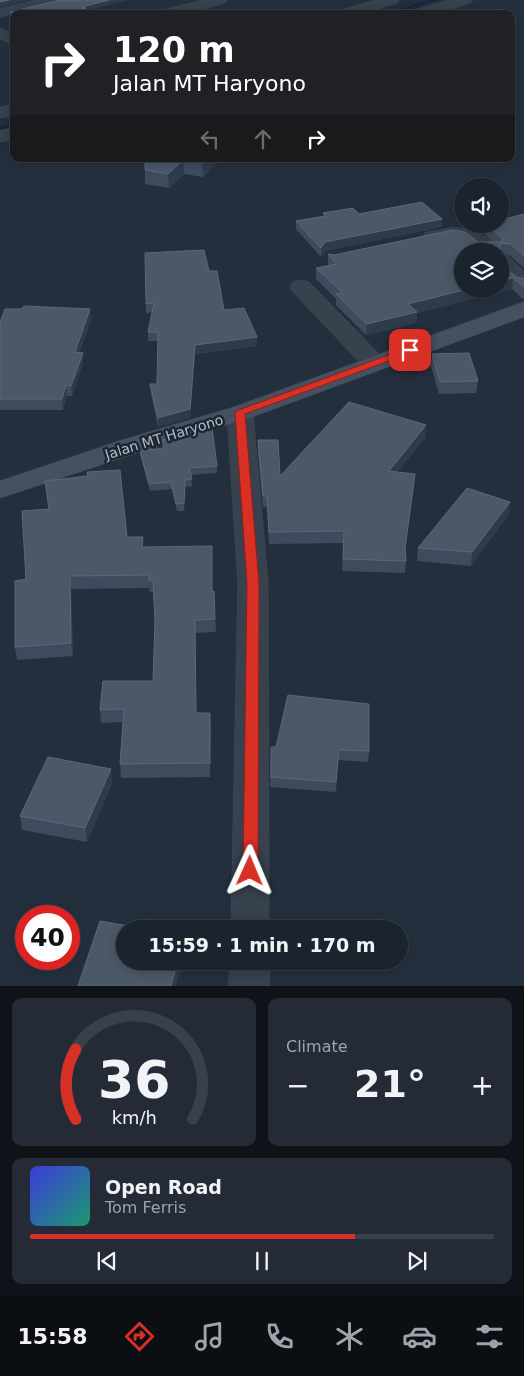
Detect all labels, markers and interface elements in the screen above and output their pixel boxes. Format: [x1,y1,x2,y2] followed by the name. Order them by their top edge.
[30,30,95,95] icon: right
[113,30,235,70] text: 120 m
[113,71,306,96] text: Jalan MT Haryono
[196,125,224,153] icon: left
[249,125,277,153] icon: ahead
[302,125,330,153] icon: right
[454,178,509,298] map controls
[454,178,509,233] button: sound
[454,243,509,298] button: layers
[389,329,431,371] pin
[396,336,424,364] icon: arrive
[102,411,225,463] street label: Jalan MT Haryono
[223,844,275,896] position arrow
[15,905,80,970] speed limit sign: 40
[148,934,376,956] text: 15:59 · 1 min · 170 m
[286,1037,348,1056] text: Climate
[98,1050,170,1110] text: 36
[354,1062,426,1106] text: 21°
[286,1069,309,1102] text: −
[471,1069,494,1102] text: +
[111,1107,157,1128] text: km/h
[105,1176,222,1198] text: Open Road
[105,1198,186,1217] text: Tom Ferris
[93,1247,121,1275] icon: previous
[248,1247,276,1275] icon: pause
[403,1247,431,1275] icon: next
[122,1319,157,1354] icon: directions
[192,1319,227,1354] icon: music
[262,1319,297,1354] icon: phone
[332,1319,367,1354] icon: climate
[402,1319,437,1354] icon: car
[472,1319,507,1354] icon: filters
[17,1324,87,1349] text: 15:58

